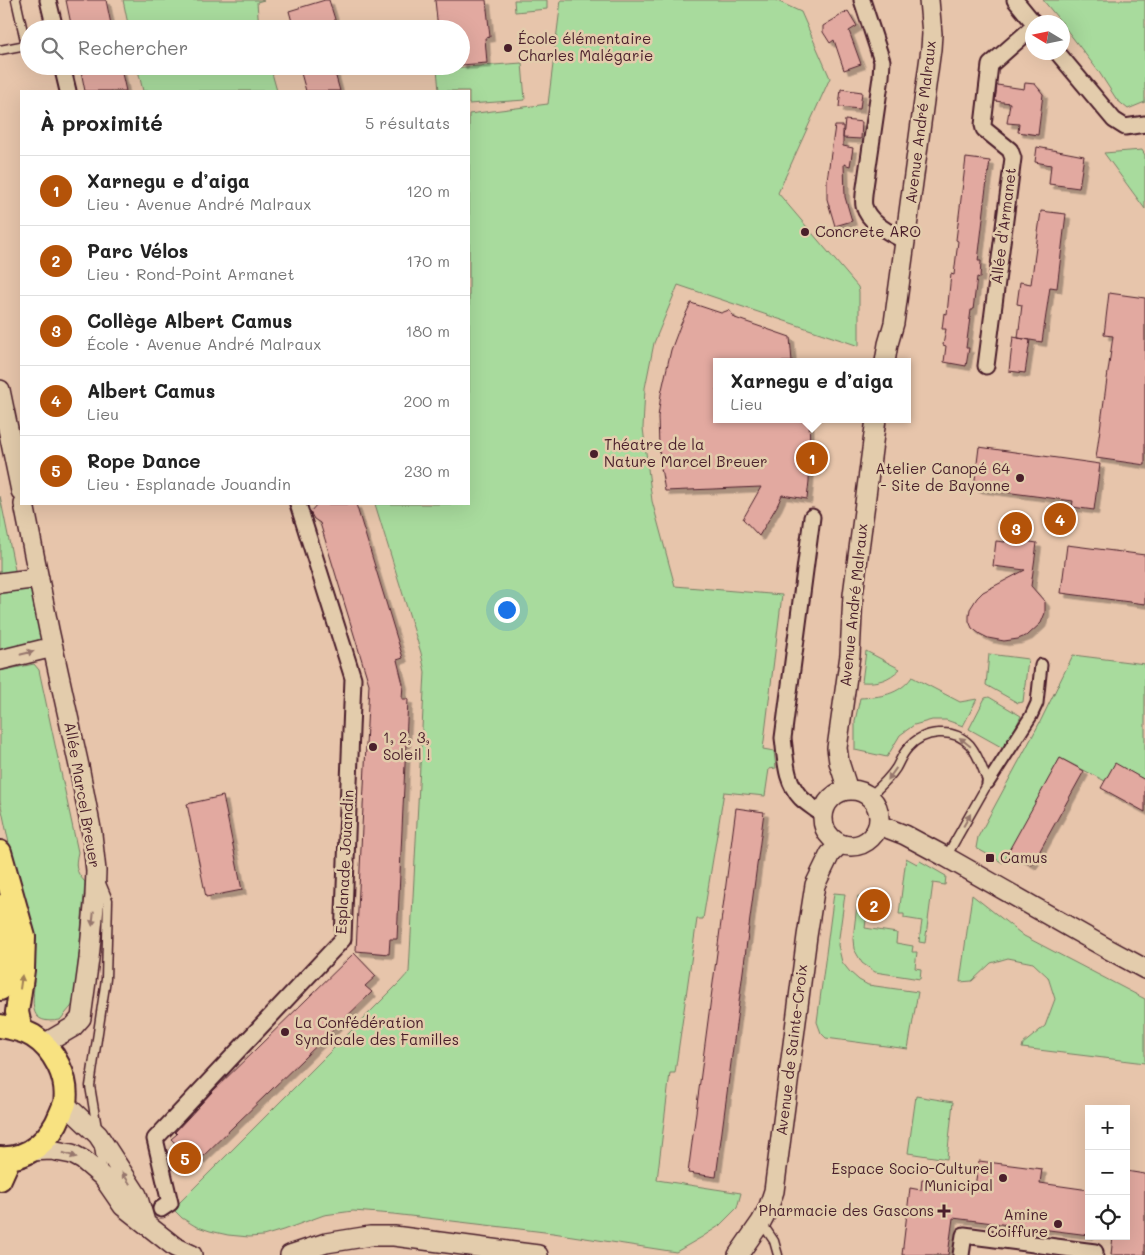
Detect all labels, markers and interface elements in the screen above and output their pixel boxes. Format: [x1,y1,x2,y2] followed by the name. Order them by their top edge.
[1025,15,1070,60] north arrow
[20,20,470,75] search box
[518,28,653,65] place label: École élémentaire Charles Malégarie
[38,34,66,62] icon: search
[78,35,188,60] text: Rechercher
[900,39,940,205] street label: Avenue André Malraux
[502,42,514,54] marker: École élémentaire Charles Malégarie
[40,109,163,136] text: À proximité
[365,112,450,133] text: 5 résultats
[986,166,1020,285] street label: Allée d'Armanet
[87,168,250,193] text: Xarnegu e d’aiga
[52,180,60,201] text: 1
[406,180,450,201] text: 120 m
[87,193,311,214] text: Lieu · Avenue André Malraux
[815,221,921,241] place label: Concrete ARO
[799,226,811,238] marker: Concrete ARO
[87,238,188,263] text: Parc Vélos
[52,250,60,271] text: 2
[406,250,450,271] text: 170 m
[87,263,295,284] text: Lieu · Rond-Point Armanet
[87,308,292,333] text: Collège Albert Camus
[51,320,61,341] text: 3
[405,320,450,341] text: 180 m
[87,333,321,354] text: École · Avenue André Malraux
[713,358,911,423] popup
[731,368,893,393] text: Xarnegu e d’aiga
[87,378,215,403] text: Albert Camus
[51,390,61,411] text: 4
[403,390,450,411] text: 200 m
[731,393,763,414] text: Lieu
[87,403,119,424] text: Lieu
[604,434,768,471] place label: Théatre de la Nature Marcel Breuer
[796,439,828,477] pin: 1
[87,448,201,473] text: Rope Dance
[588,448,600,460] marker: Théatre de la Nature Marcel Breuer
[875,458,1010,495] place label: Atelier Canopé 64 - Site de Bayonne
[51,460,61,481] text: 5
[404,460,450,481] text: 230 m
[1014,472,1026,484] marker: Atelier Canopé 64 - Site de Bayonne
[87,473,291,494] text: Lieu · Esplanade Jouandin
[1044,500,1076,538] pin: 4
[1000,509,1032,547] pin: 3
[834,522,872,688] street label: Avenue André Malraux
[494,597,520,623] your location
[19,649,34,657] one-way arrow
[60,720,106,869] street label: Allée Marcel Breuer
[383,727,431,764] place label: 1, 2, 3, Soleil !
[958,737,971,747] one-way arrow
[367,741,379,753] marker: 1, 2, 3, Soleil !
[887,767,897,780] one-way arrow
[330,789,358,935] street label: Esplanade Jouandin
[963,813,971,828] one-way arrow
[1000,847,1048,867] place label: Camus
[984,852,996,864] marker: Camus
[858,886,890,924] pin: 2
[89,912,97,928] one-way arrow
[771,963,811,1137] street label: Avenue de Sainte-Croix
[17,974,25,990] one-way arrow
[295,1012,459,1049] place label: La Confédération Syndicale des Familles
[279,1026,291,1038] marker: La Confédération Syndicale des Familles
[1085,1105,1130,1240] map controls
[1085,1105,1130,1150] button: +
[169,1139,201,1177] pin: 5
[1085,1150,1130,1195] button: −
[63,1152,78,1159] one-way arrow
[832,1158,993,1195] place label: Espace Socio-Culturel Municipal
[121,1171,130,1185] one-way arrow
[997,1172,1009,1184] marker: Espace Socio-Culturel Municipal
[1085,1195,1130,1240] button: locate
[759,1200,934,1220] place label: Pharmacie des Gascons
[987,1204,1048,1241] place label: Amine Coiffure
[938,1205,950,1217] marker: Pharmacie des Gascons
[1052,1218,1064,1230] marker: Amine Coiffure

